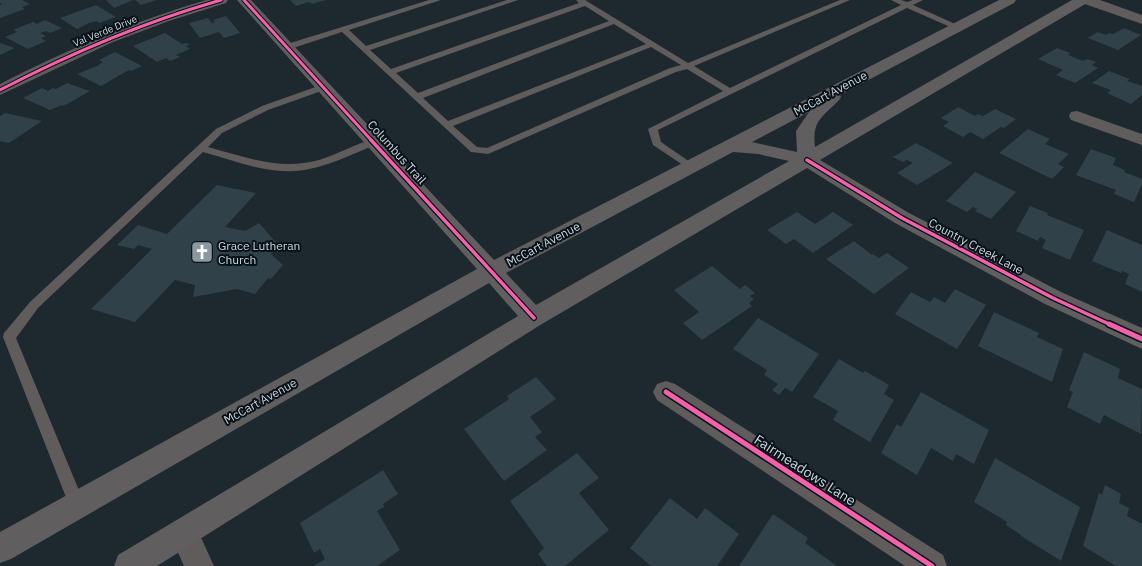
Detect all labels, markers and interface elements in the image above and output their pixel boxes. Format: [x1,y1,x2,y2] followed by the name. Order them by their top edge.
[71,12,139,50] street label: Val Verde Drive
[791,67,870,119] street label: McCart Avenue
[364,117,430,187] street label: Columbus Trail
[926,215,1026,278] street label: Country Creek Lane
[504,218,583,270] street label: McCart Avenue
[218,238,300,267] place label: Grace Lutheran Church
[189,239,215,265] church icon: Grace Lutheran Church
[221,375,300,427] street label: McCart Avenue
[751,430,859,510] street label: Fairmeadows Lane

